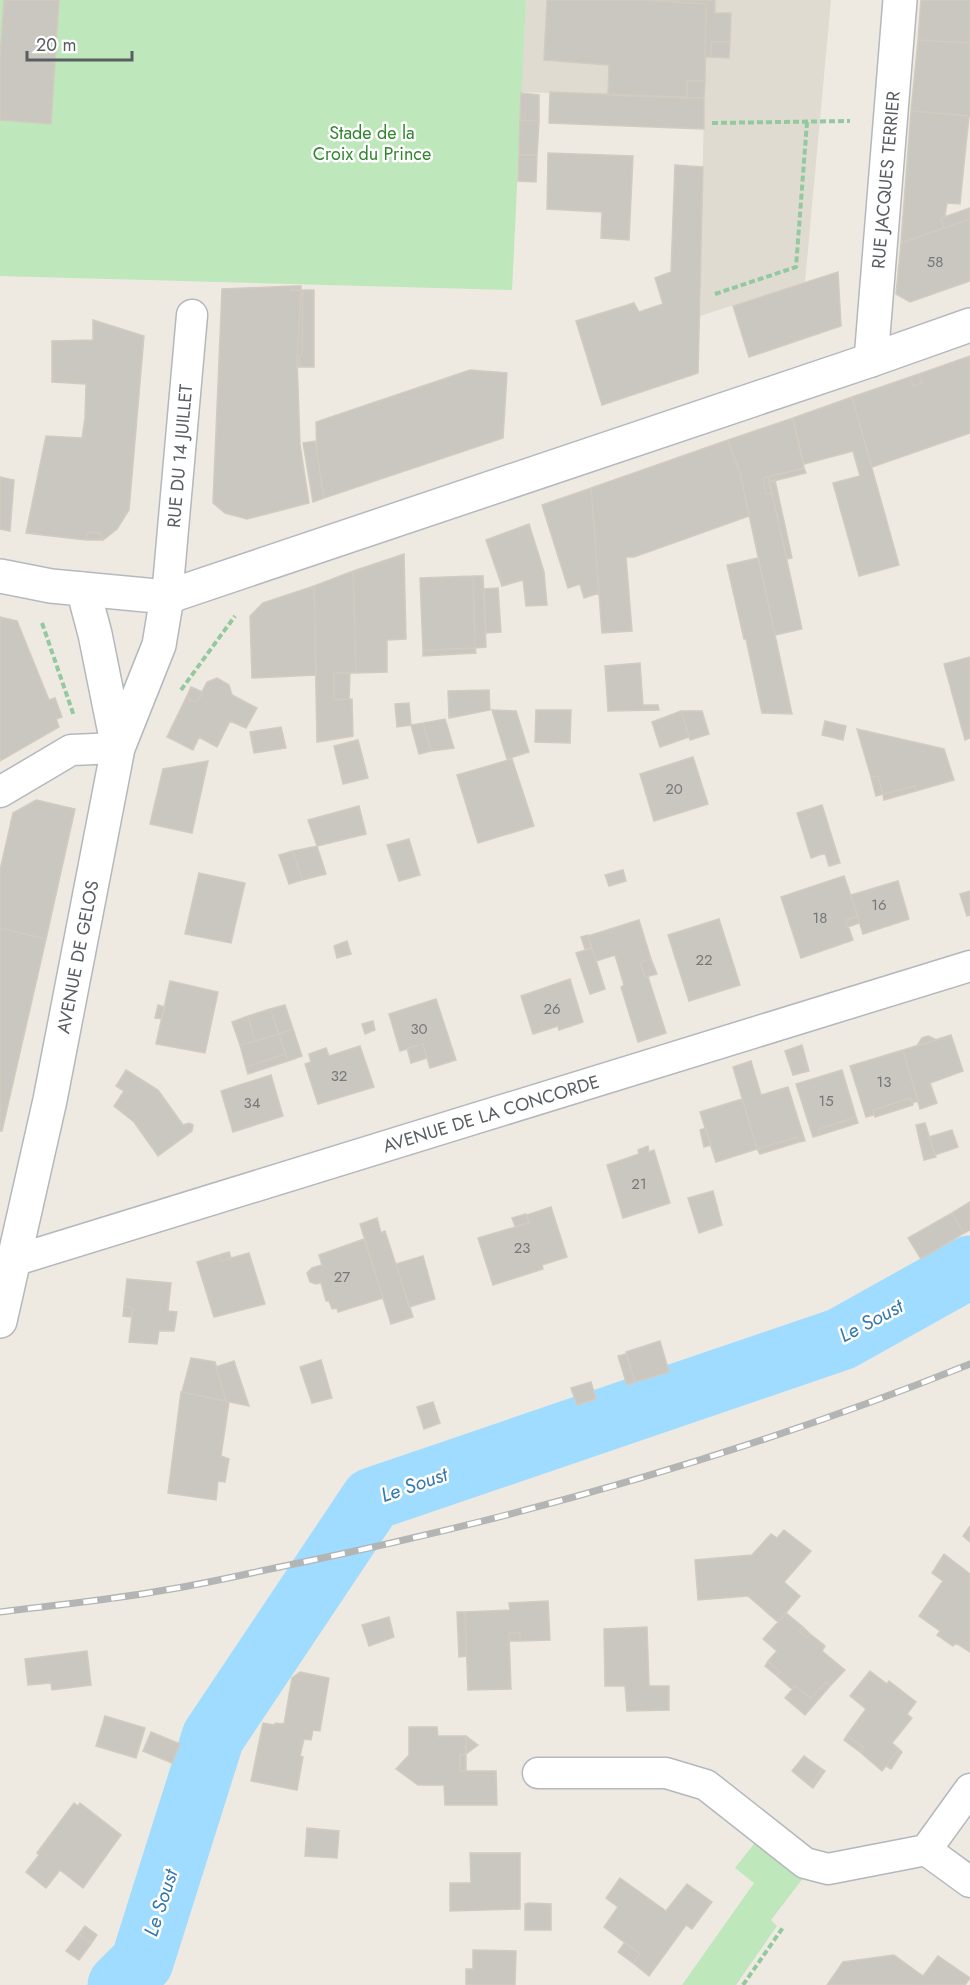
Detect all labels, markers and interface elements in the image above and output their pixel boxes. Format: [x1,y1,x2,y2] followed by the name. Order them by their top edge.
[27,24,132,62] scale bar
[36,32,76,58] text: 20 m
[865,90,907,270] street label: RUE JACQUES TERRIER
[313,120,431,167] park label: Stade de la Croix du Prince
[927,251,943,273] house number: 58
[161,383,199,529] street label: RUE DU 14 JUILLET
[665,778,683,800] house number: 20
[50,878,106,1036] street label: AVENUE DE GELOS
[871,894,887,916] house number: 16
[813,907,827,929] house number: 18
[695,949,713,971] house number: 22
[543,998,561,1020] house number: 26
[410,1018,428,1040] house number: 30
[331,1065,347,1087] house number: 32
[380,1069,602,1159] street label: AVENUE DE LA CONCORDE
[877,1071,891,1093] house number: 13
[818,1090,834,1112] house number: 15
[244,1092,261,1114] house number: 34
[631,1173,647,1195] house number: 21
[514,1237,530,1259] house number: 23
[334,1266,350,1288] house number: 27
[834,1291,909,1350] water label: Le Soust
[377,1460,452,1510] water label: Le Soust
[137,1865,186,1940] water label: Le Soust

